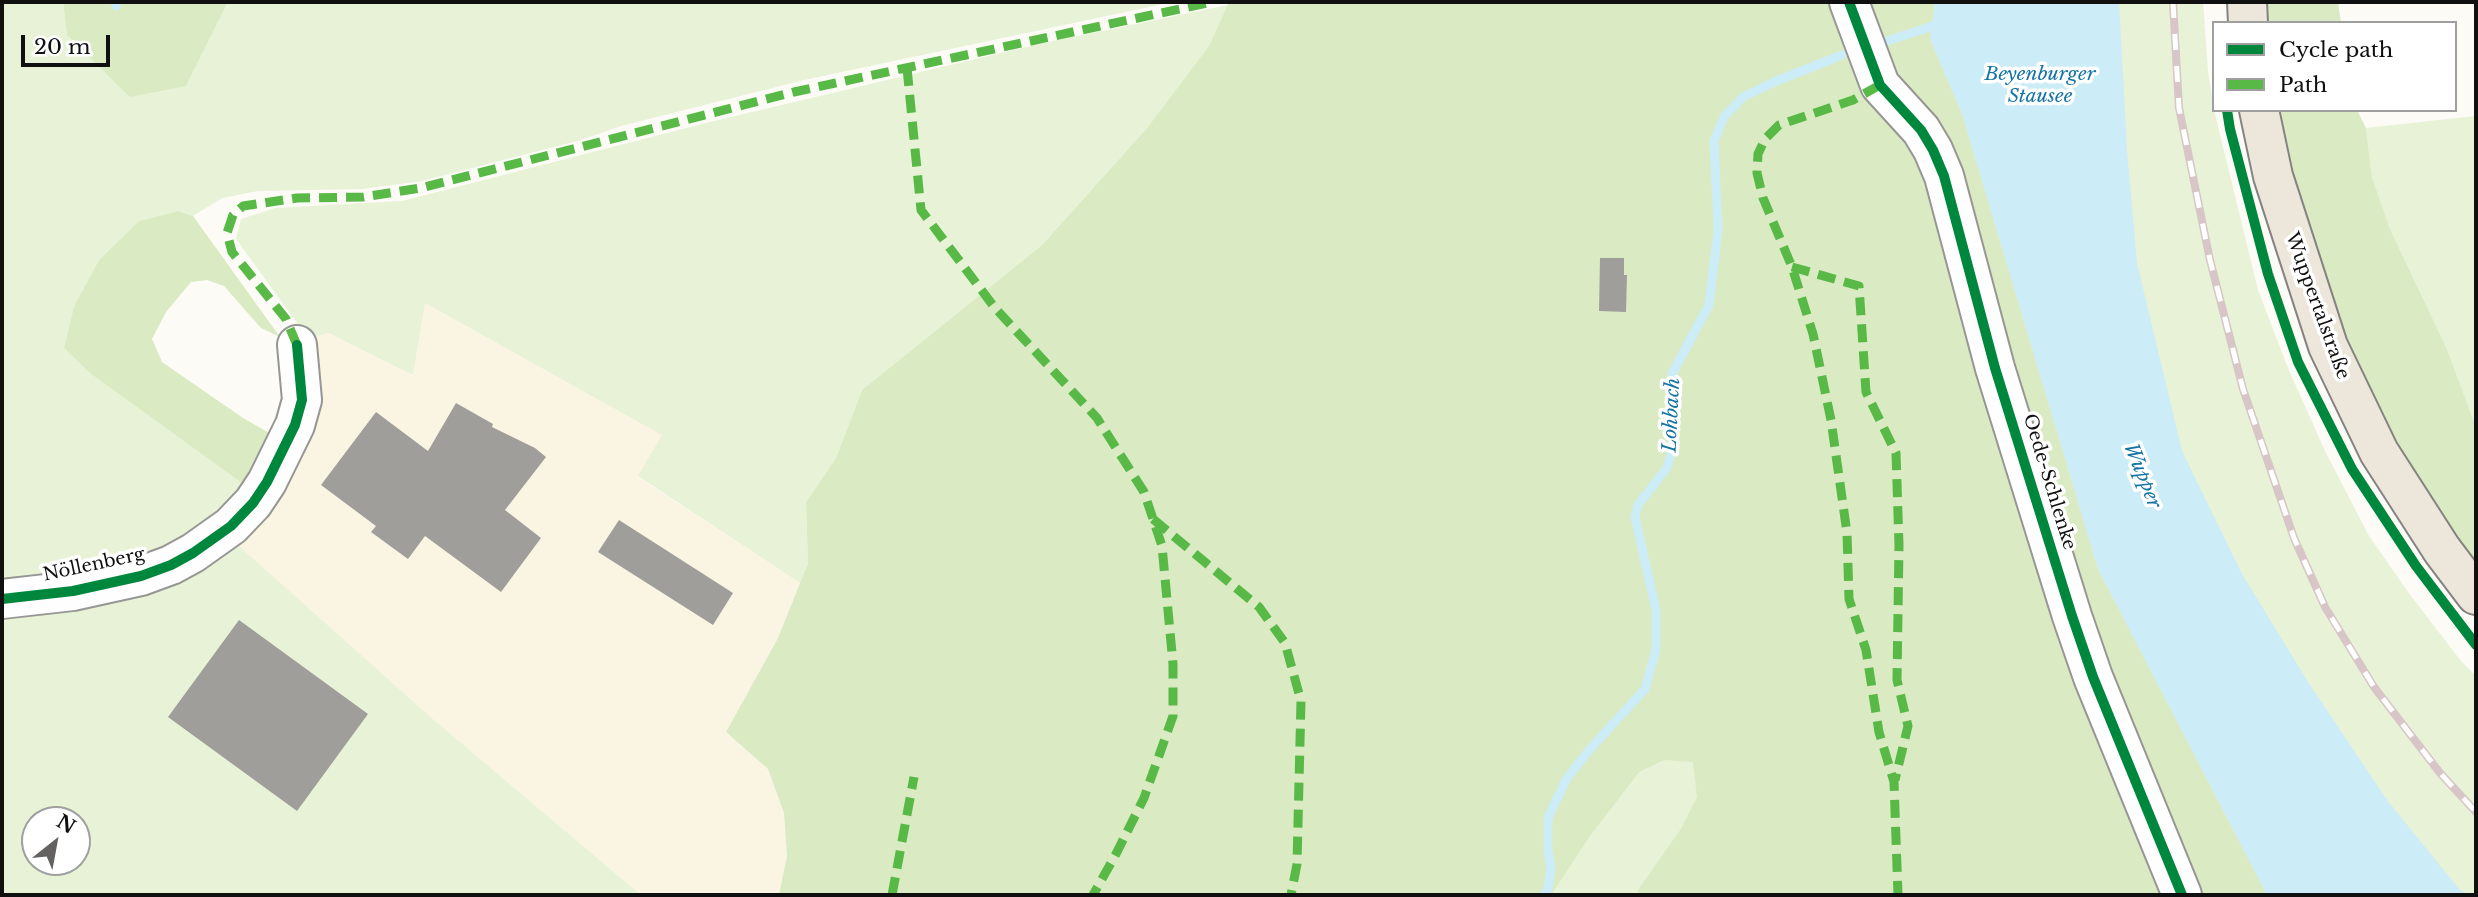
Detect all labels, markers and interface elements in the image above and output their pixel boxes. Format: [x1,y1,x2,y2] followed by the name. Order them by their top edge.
[24,21,114,65] scale bar
[2212,21,2457,112] legend
[34,34,91,60] text: 20 m
[2279,37,2393,63] text: Cycle path
[1985,64,2095,108] water label: Beyenburger Stausee
[2279,72,2327,98] text: Path
[2280,230,2354,382] street label: Wuppertalstraße
[1659,377,1685,453] water label: Lohbach
[2018,411,2080,553] street label: Oede-Schlenke
[2119,440,2165,512] water label: Wupper
[41,544,147,586] street label: Nöllenberg
[21,806,91,876] north arrow
[52,810,80,839] text: N

